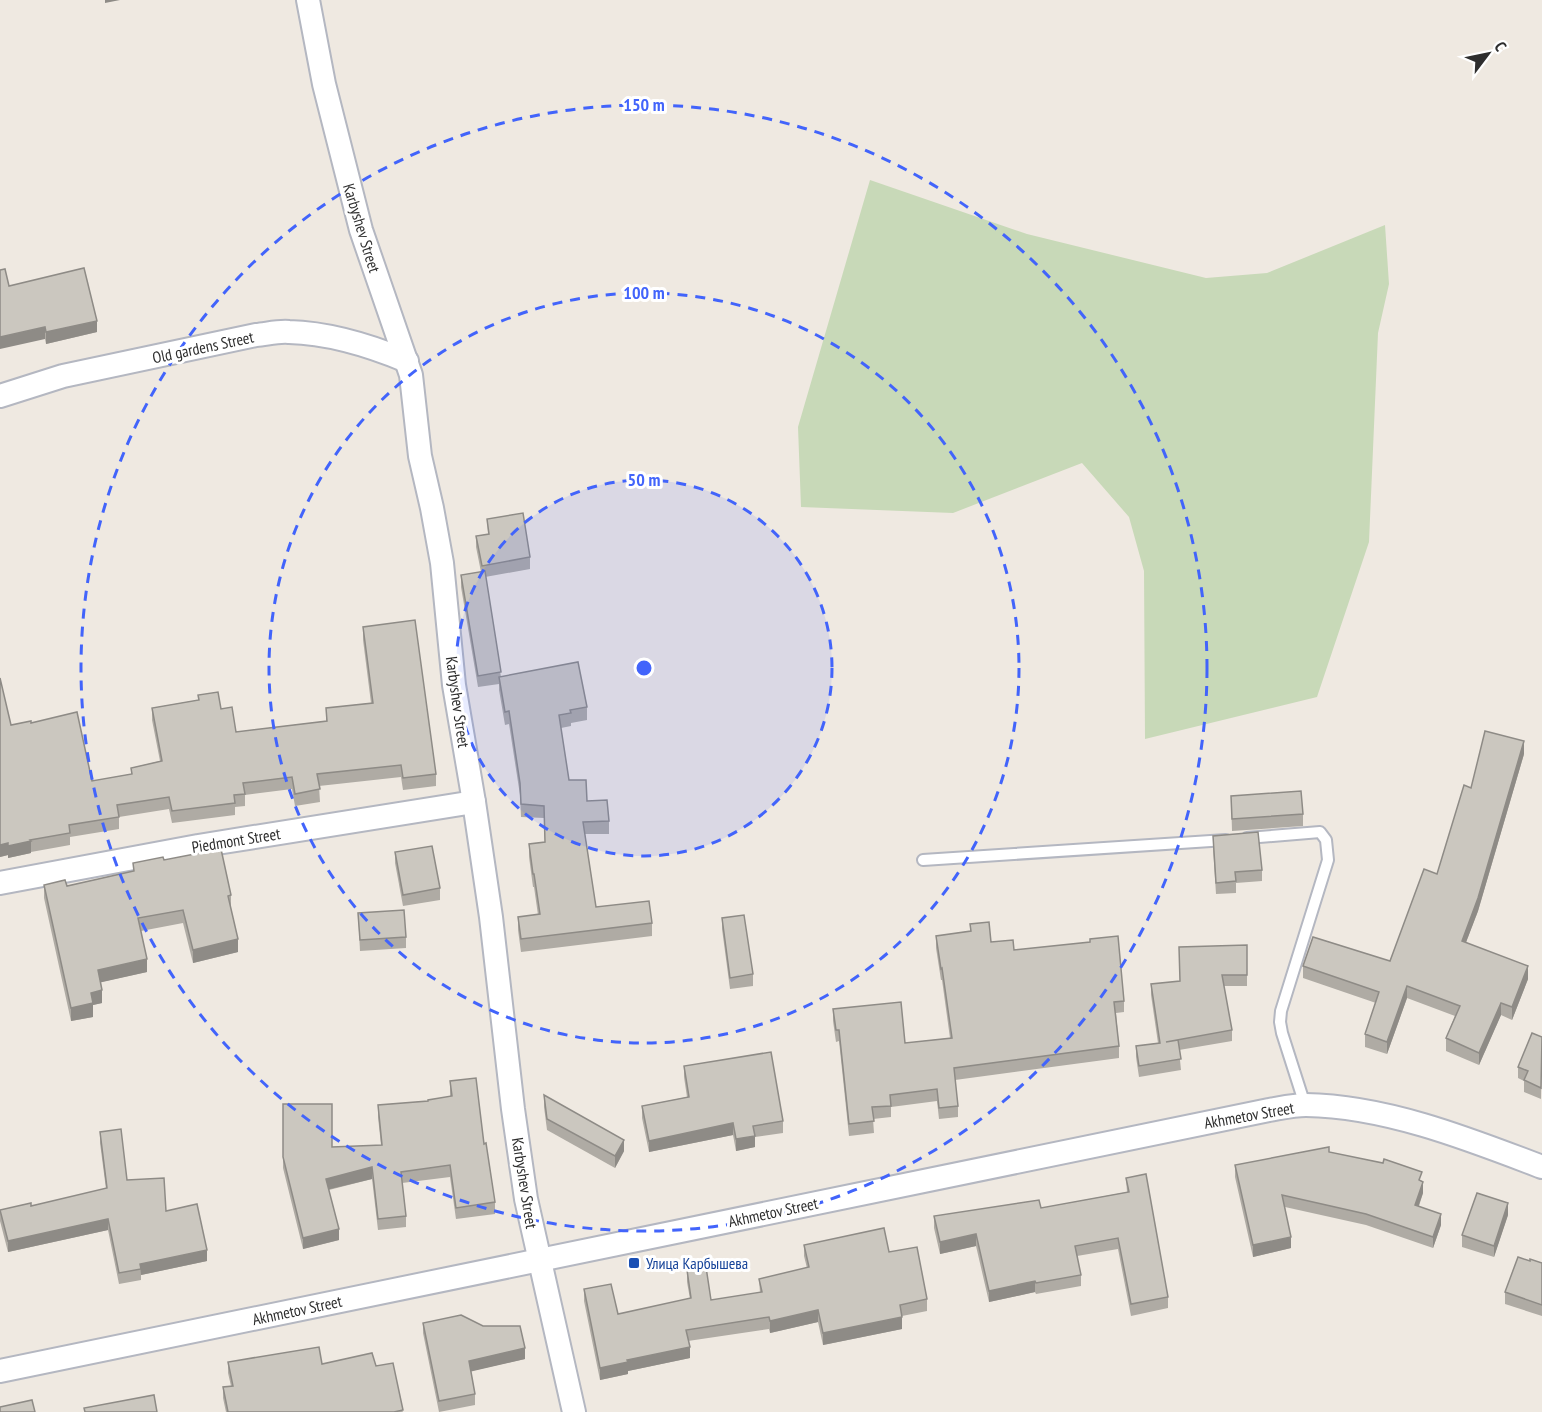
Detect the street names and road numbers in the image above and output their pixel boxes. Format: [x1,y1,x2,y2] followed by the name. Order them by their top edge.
[339,181,385,276] street label: Karbyshev Street
[151,326,256,367] street label: Old gardens Street
[442,655,474,750] street label: Karbyshev Street
[190,823,282,857] street label: Piedmont Street
[1202,1097,1296,1133] street label: Akhmetov Street
[508,1136,542,1231] street label: Karbyshev Street
[726,1193,820,1231] street label: Akhmetov Street
[250,1291,344,1329] street label: Akhmetov Street

